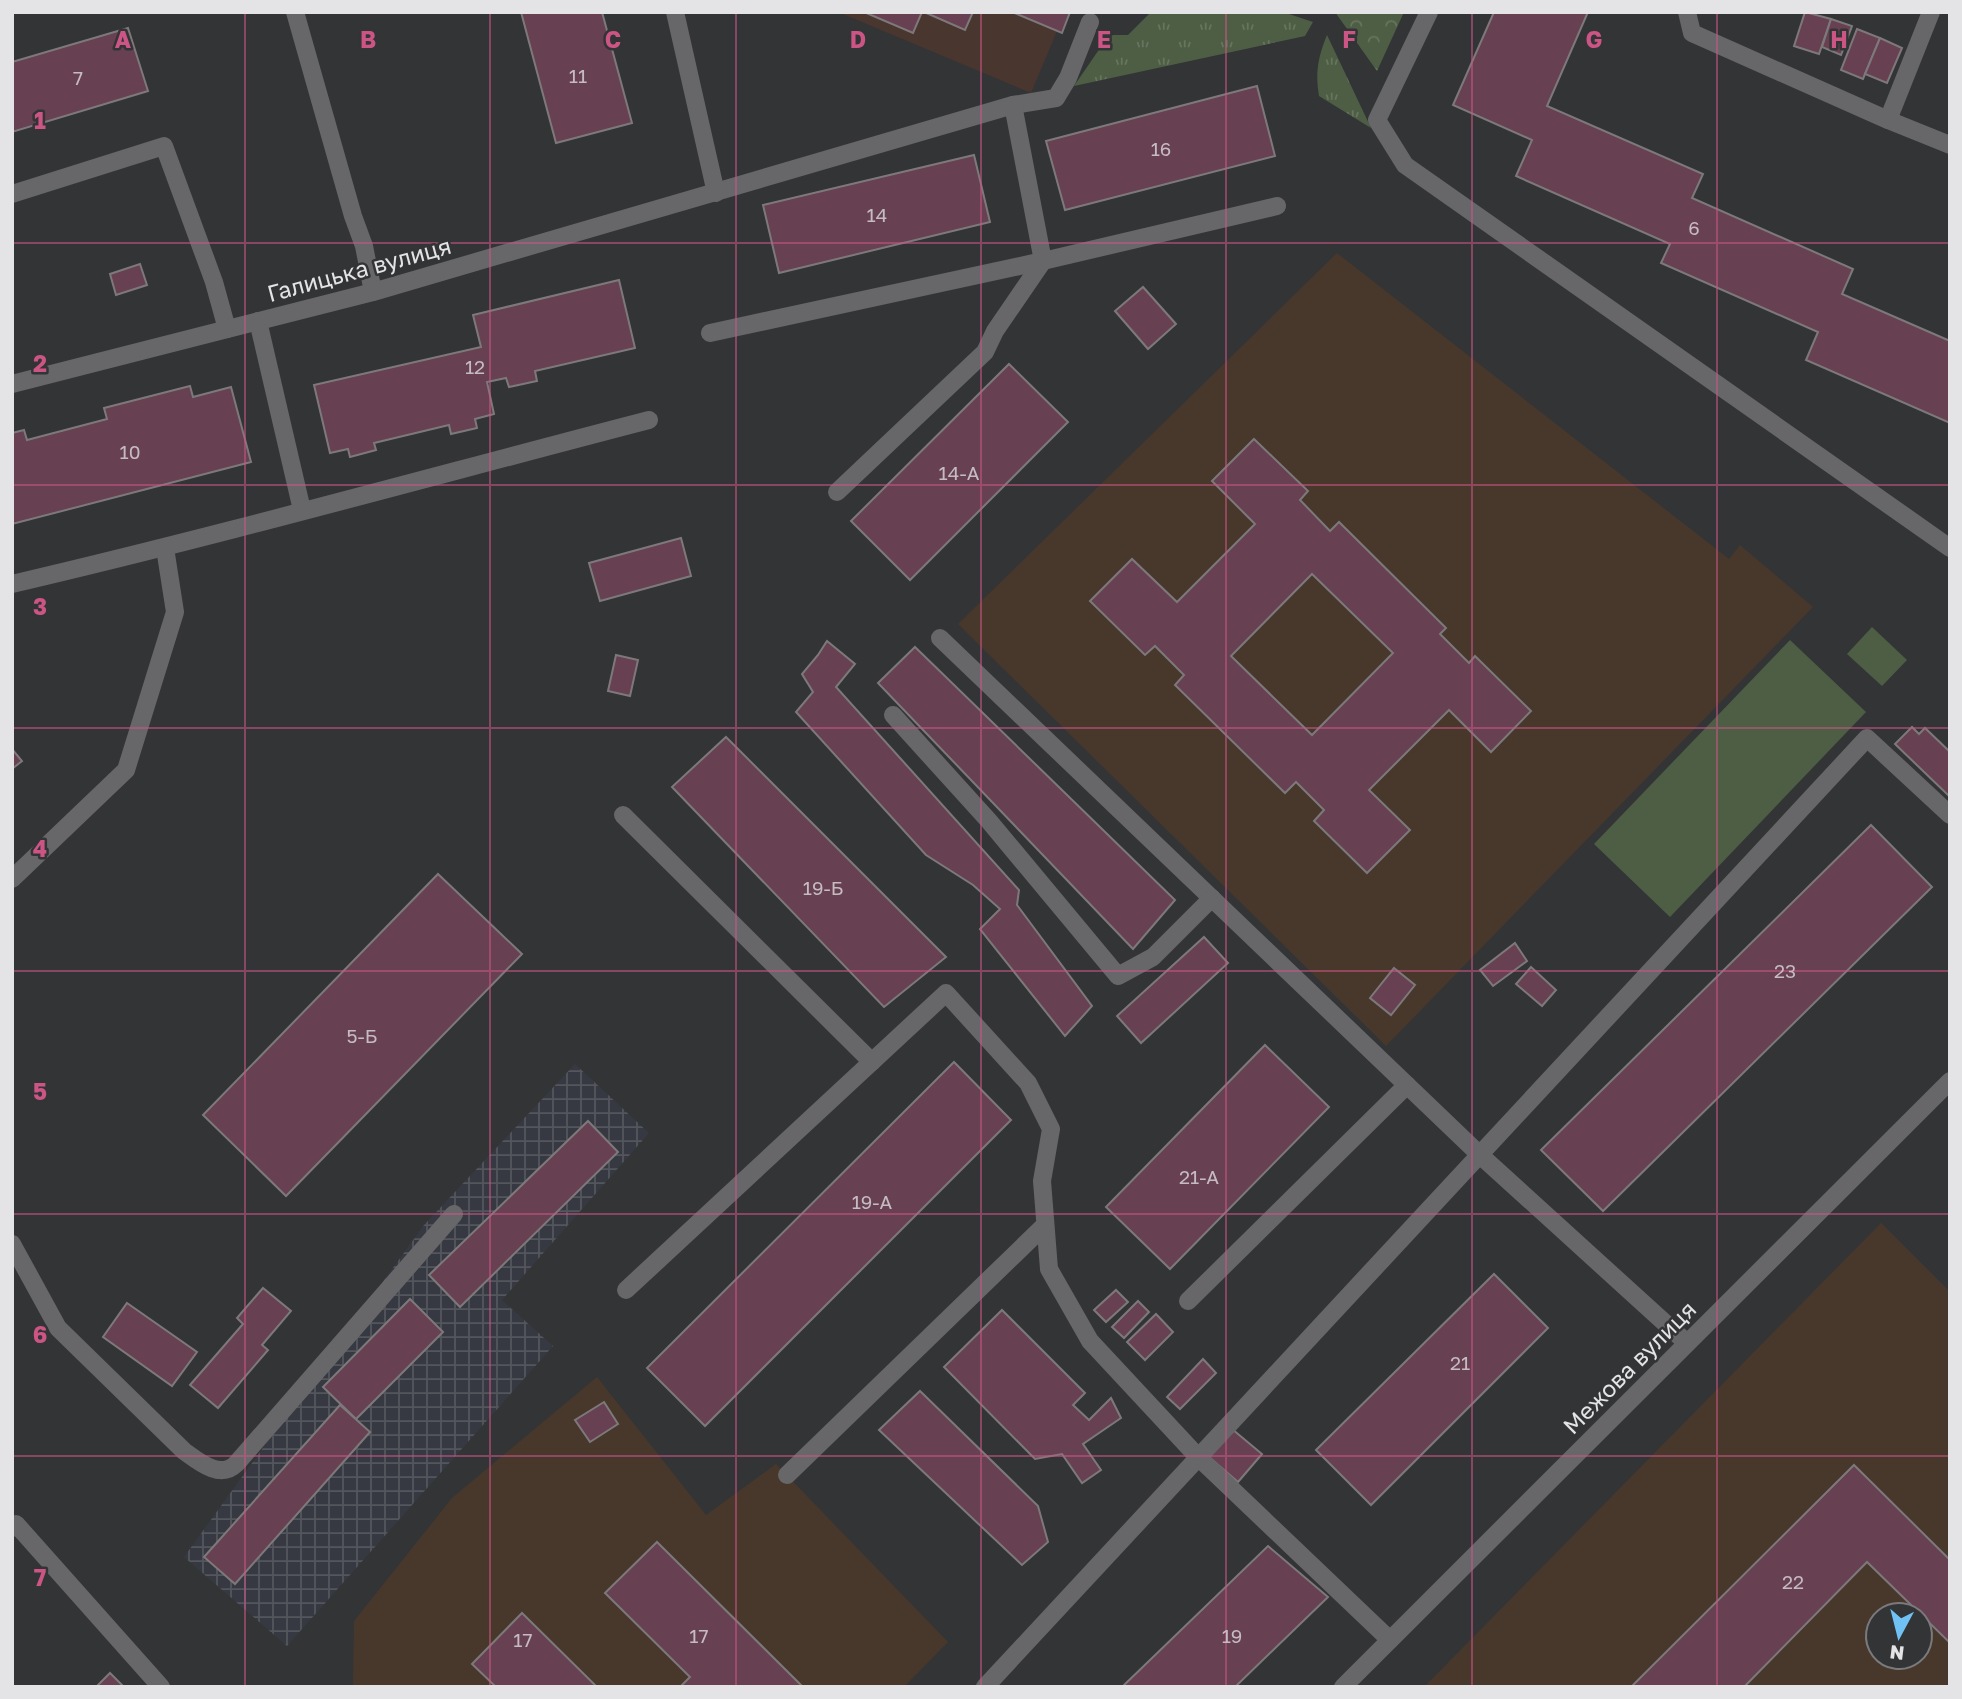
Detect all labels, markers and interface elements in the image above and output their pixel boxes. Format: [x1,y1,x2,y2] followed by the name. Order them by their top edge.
[115,25,132,53] text: A
[360,25,376,53] text: B
[605,25,621,53] text: C
[850,25,866,53] text: D
[1097,25,1111,53] text: E
[1342,25,1356,53] text: F
[1586,25,1602,53] text: G
[1830,25,1848,53] text: H
[569,64,587,87] house number: 11
[73,66,83,89] house number: 7
[34,106,46,134] text: 1
[1151,137,1171,160] house number: 16
[867,203,887,226] house number: 14
[1688,216,1700,239] house number: 6
[264,231,454,307] street label: Галицька вулиця
[33,349,47,377] text: 2
[465,355,485,378] house number: 12
[120,440,141,463] house number: 10
[939,461,980,484] house number: 14-А
[33,592,47,620] text: 3
[33,834,47,862] text: 4
[803,876,843,899] house number: 19-Б
[1774,959,1796,982] house number: 23
[347,1024,377,1047] house number: 5-Б
[33,1077,47,1105] text: 5
[1179,1165,1219,1188] house number: 21-А
[852,1190,893,1213] house number: 19-А
[1557,1295,1701,1439] street label: Межова вулиця
[33,1320,47,1348] text: 6
[1450,1351,1470,1374] house number: 21
[34,1563,46,1591] text: 7
[1782,1570,1804,1593] house number: 22
[1864,1601,1934,1671] north arrow
[689,1624,709,1647] house number: 17
[1222,1624,1242,1647] house number: 19
[513,1628,533,1651] house number: 17
[1888,1641,1905,1666] text: N

